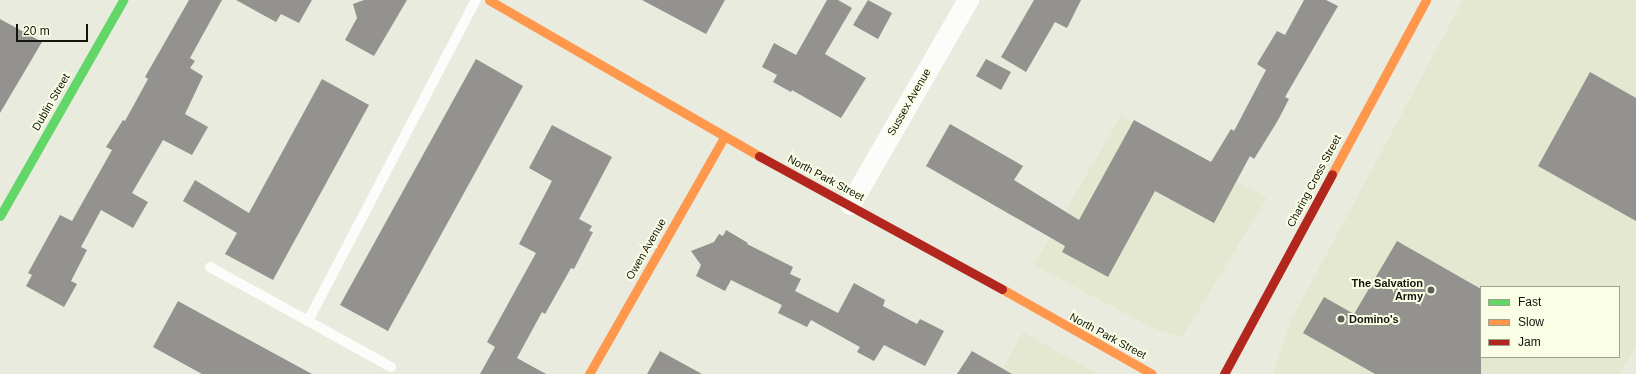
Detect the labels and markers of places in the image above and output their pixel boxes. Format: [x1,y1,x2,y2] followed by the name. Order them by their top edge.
[1351,277,1423,303] place label: The Salvation Army
[1426,285,1436,295] marker: The Salvation Army
[1349,312,1399,326] place label: Domino's
[1336,314,1346,324] marker: Domino's

